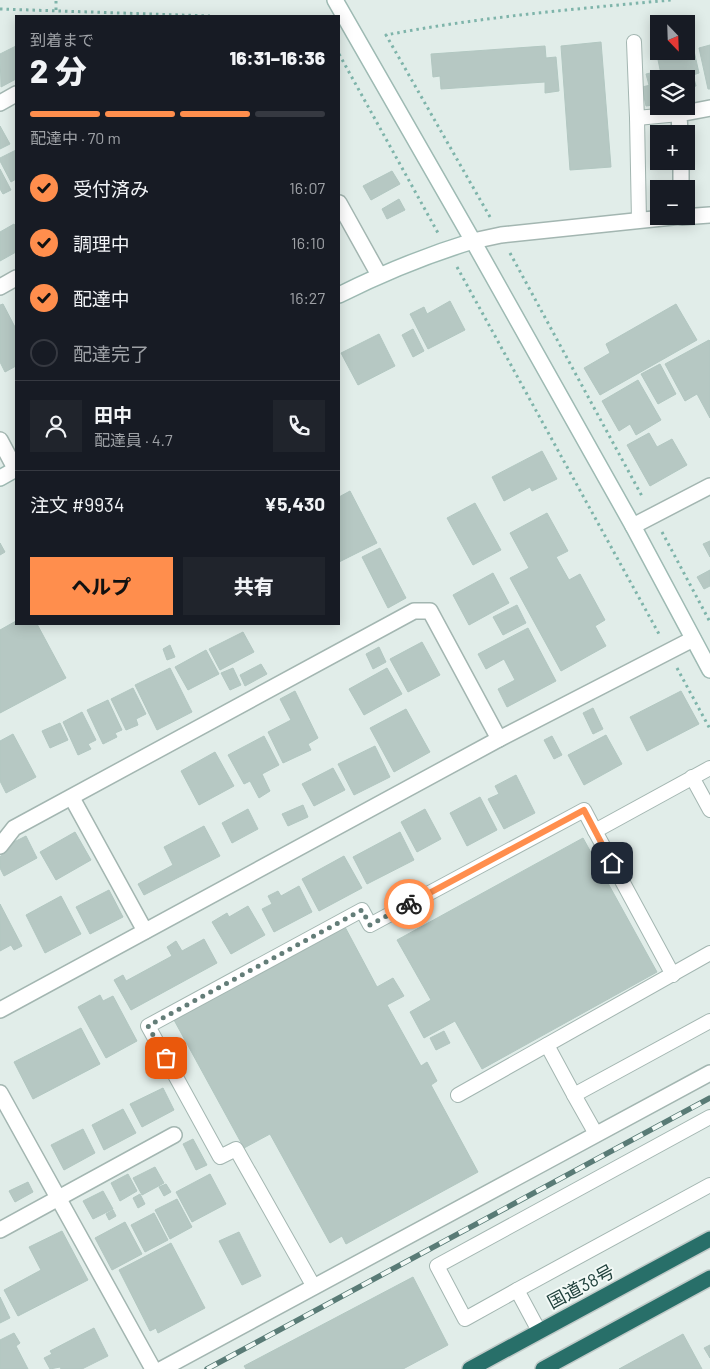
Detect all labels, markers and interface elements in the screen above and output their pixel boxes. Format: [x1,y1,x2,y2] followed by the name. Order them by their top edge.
[650,15,695,60] north arrow
[650,15,695,225] map controls
[30,30,94,49] text: 到着まで
[229,46,325,69] text: 16:31–16:36
[30,51,87,89] text: 2 分
[650,70,695,115] button: layers
[650,125,695,170] button: +
[30,128,121,147] text: 配達中 · 70 m
[30,174,58,202] icon: check
[73,177,149,200] text: 受付済み
[289,178,325,197] text: 16:07
[650,180,695,225] button: −
[30,229,58,257] icon: check
[73,232,130,255] text: 調理中
[291,233,325,252] text: 16:10
[30,284,58,312] icon: check
[73,287,130,310] text: 配達中
[290,288,325,307] text: 16:27
[73,342,149,365] text: 配達完了
[30,400,82,452] button: person
[273,400,325,452] button: phone
[94,403,132,426] text: 田中
[94,430,173,449] text: 配達員 · 4.7
[264,492,325,515] text: ¥5,430
[30,493,124,516] text: 注文 #9934
[30,557,173,615] button: ヘルプ
[183,557,325,615] button: 共有
[591,842,633,884] pin
[598,849,626,877] icon: home
[384,879,434,929] courier
[395,890,423,918] icon: bike
[145,1037,187,1079] pin
[152,1044,180,1072] icon: bag
[543,1259,618,1313] street label: 国道38号

